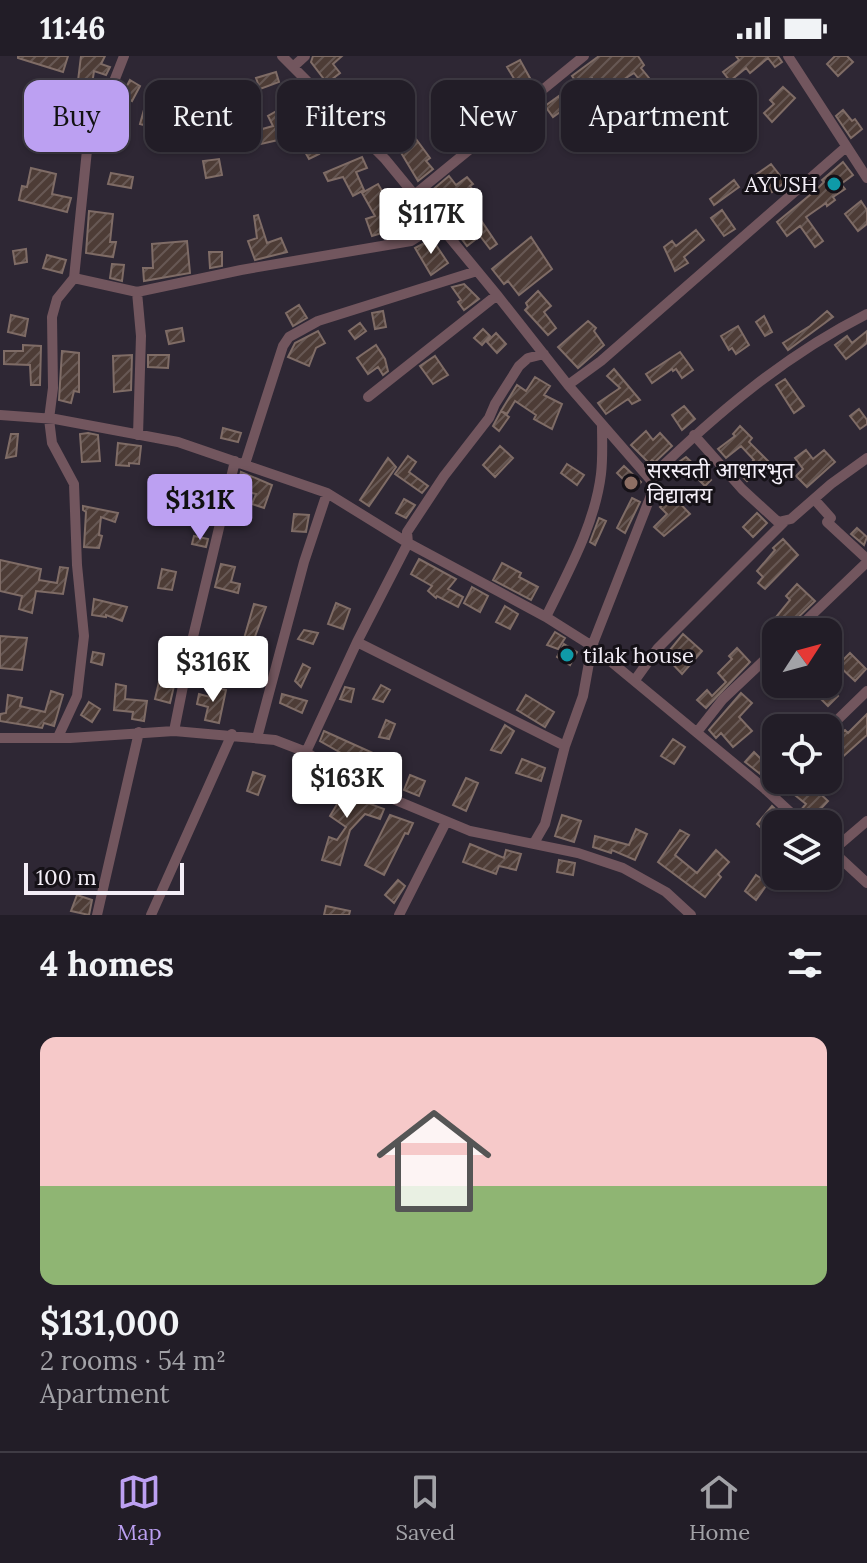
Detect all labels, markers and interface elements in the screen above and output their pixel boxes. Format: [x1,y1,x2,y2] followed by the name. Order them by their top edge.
[40,9,106,47] text: 11:46
[24,80,129,152] chip: Buy
[145,80,261,152] chip: Rent
[277,80,415,152] chip: Filters
[431,80,545,152] chip: New
[561,80,757,152] chip: Apartment
[744,170,818,198] place label: AYUSH
[825,175,843,193] marker: AYUSH
[375,188,487,256] pin: $117K
[397,197,465,230] text: $117K
[647,456,795,509] place label: सरस्वती आधारभुत विद्यालय
[144,474,256,542] pin: $131K
[622,474,640,492] marker: सरस्वती आधारभुत विद्यालय
[165,483,235,516] text: $131K
[762,618,842,698] north arrow
[762,618,842,890] map controls
[157,636,269,704] pin: $316K
[583,641,694,669] place label: tilak house
[176,645,250,678] text: $316K
[558,646,576,664] marker: tilak house
[762,714,842,794] button: locate
[291,752,403,820] pin: $163K
[310,761,384,794] text: $163K
[762,810,842,890] button: layers
[24,859,184,895] scale bar
[36,863,97,891] text: 100 m
[783,941,827,985] icon: filters
[40,942,174,985] text: 4 homes
[362,1089,506,1233] icon: home
[40,1301,180,1344] text: $131,000
[40,1344,226,1377] text: 2 rooms · 54 m²
[40,1377,170,1410] text: Apartment
[117,1470,162,1546] tab: Map
[396,1470,455,1546] tab: Saved
[689,1470,750,1546] tab: Home

